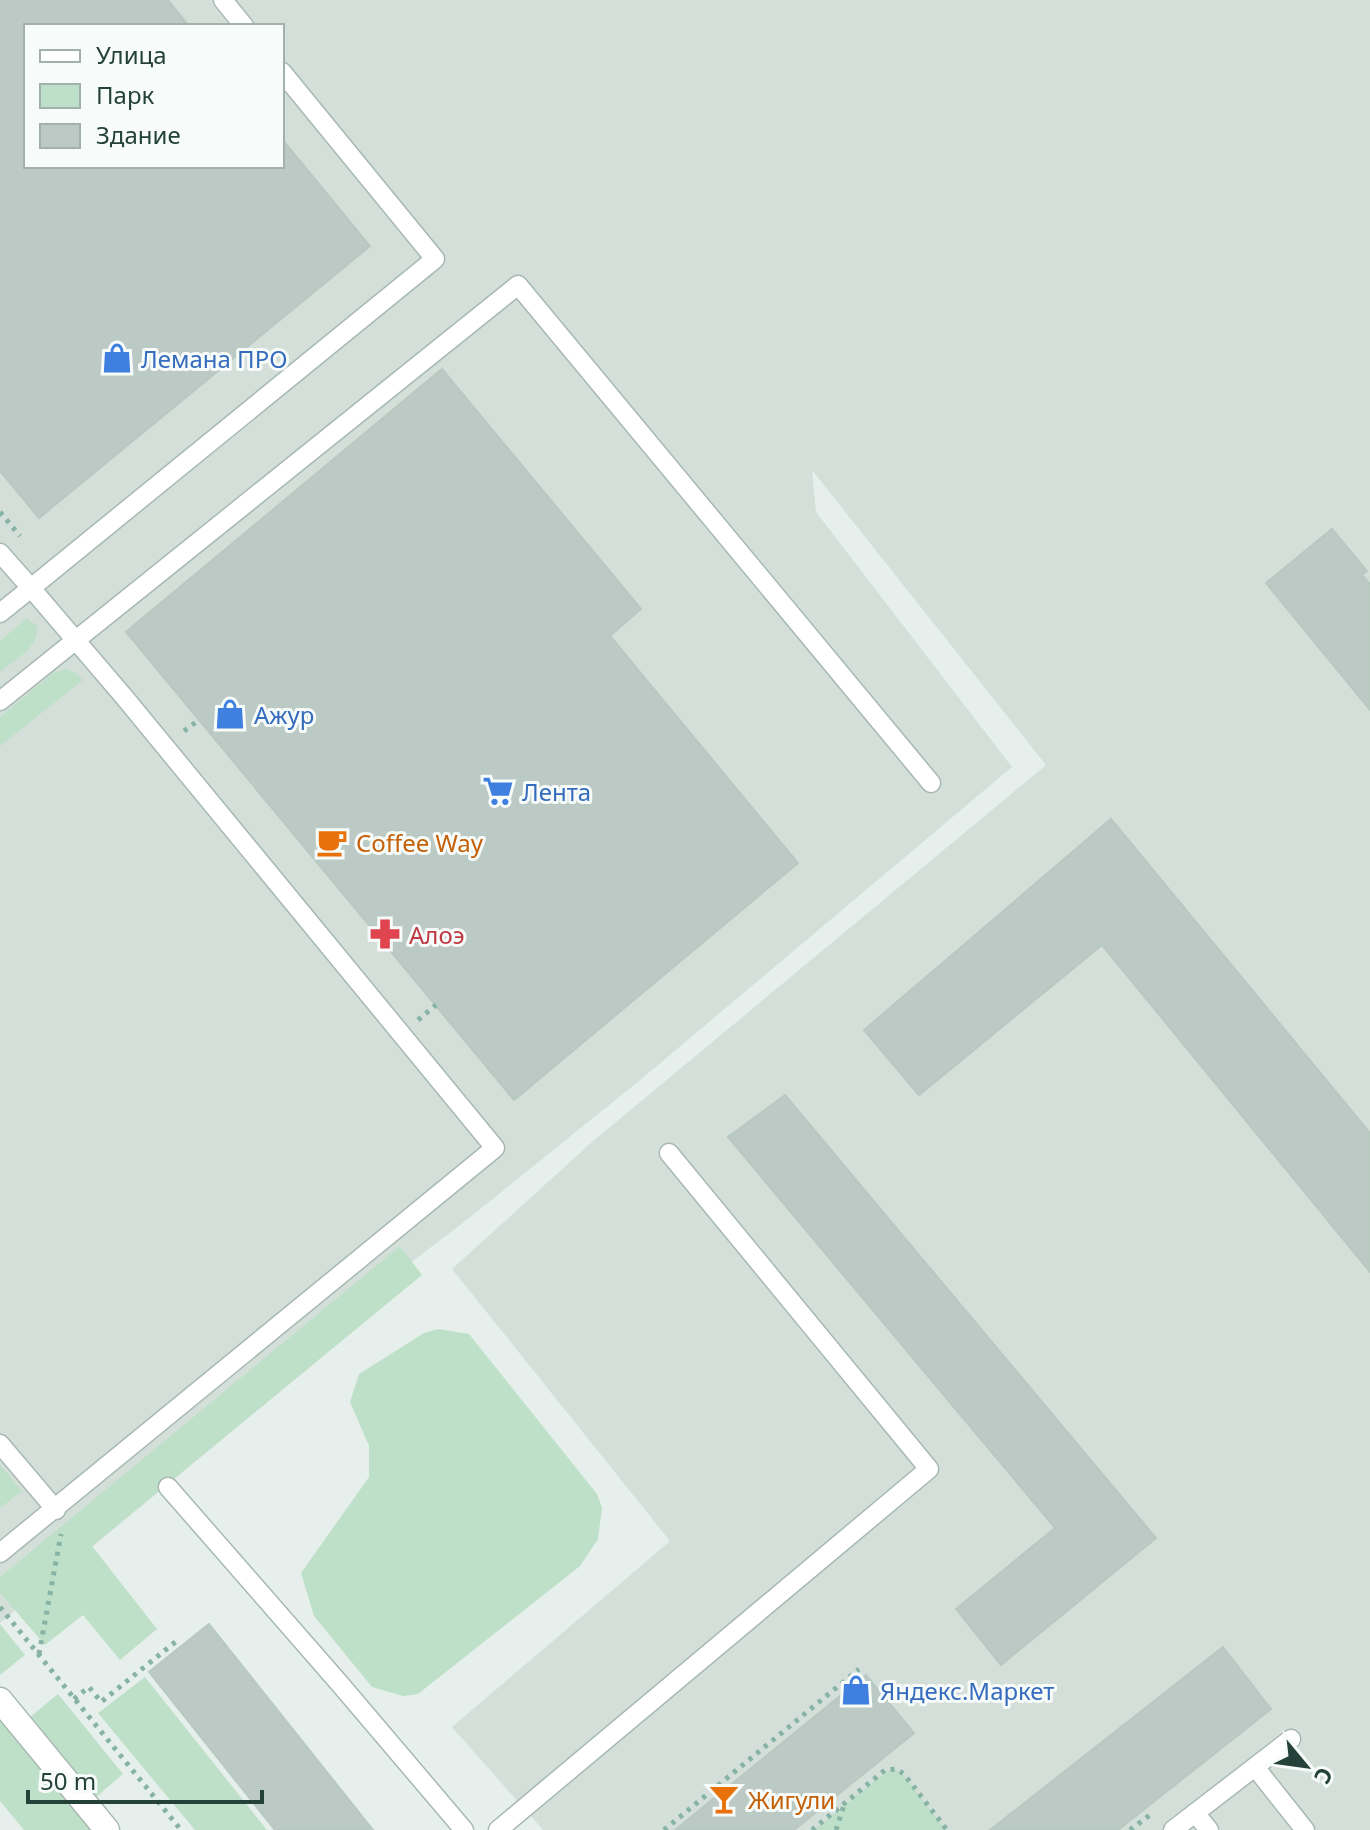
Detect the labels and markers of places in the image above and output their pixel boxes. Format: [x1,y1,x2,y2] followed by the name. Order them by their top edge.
[100,341,134,375] shop icon: Лемана ПРО
[141,342,287,375] place label: Лемана ПРО
[213,697,247,731] shop icon: Ажур
[254,698,314,731] place label: Ажур
[481,774,515,808] supermarket icon: Лента
[522,775,591,808] place label: Лента
[315,825,349,859] cafe icon: Coffee Way
[356,826,484,859] place label: Coffee Way
[368,917,402,951] pharmacy icon: Алоэ
[409,918,465,951] place label: Алоэ
[839,1673,873,1707] shop icon: Яндекс.Маркет
[880,1674,1054,1707] place label: Яндекс.Маркет
[707,1782,741,1816] bar icon: Жигули
[748,1783,835,1816] place label: Жигули

